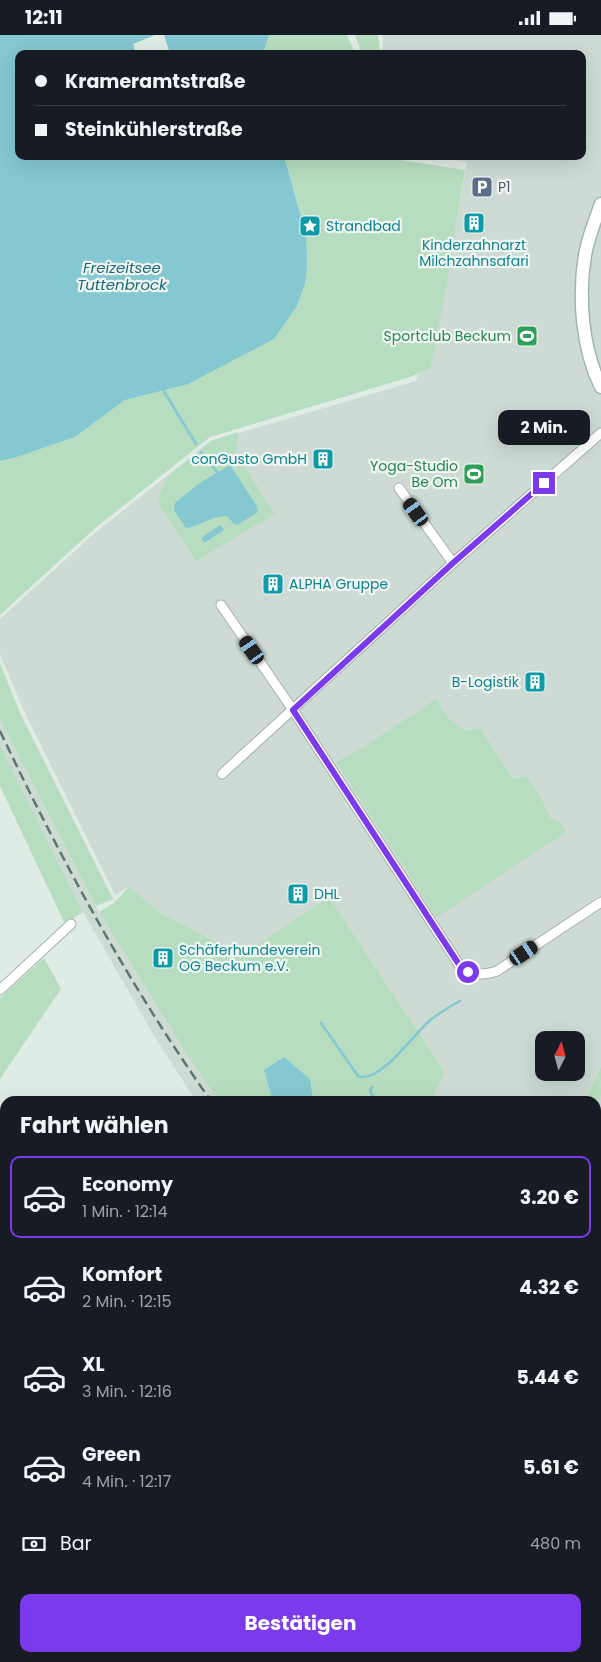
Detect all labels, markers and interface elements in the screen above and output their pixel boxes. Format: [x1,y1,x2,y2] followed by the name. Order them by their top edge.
[25,4,63,31] text: 12:11
[65,68,245,95] text: Krameramtstraße
[65,116,243,143] text: Steinkühlerstraße
[470,175,494,199] parking icon: P1
[498,177,511,197] place label: P1
[462,211,486,235] building icon: Kinderzahnarzt Milchzahnsafari
[298,214,322,238] place icon: Strandbad
[326,216,401,236] place label: Strandbad
[419,235,529,271] place label: Kinderzahnarzt Milchzahnsafari
[77,257,168,295] water label: Freizeitsee Tuttenbrock
[515,324,539,348] sports icon: Sportclub Beckum
[384,326,511,346] place label: Sportclub Beckum
[498,411,590,445] callout: 2 Min.
[520,416,568,439] text: 2 Min.
[311,447,335,471] building icon: conGusto GmbH
[191,449,307,469] place label: conGusto GmbH
[370,456,458,492] place label: Yoga-Studio Be Om
[462,462,486,486] sports icon: Yoga-Studio Be Om
[533,472,555,494] route end
[401,495,430,529] car
[261,572,285,596] building icon: ALPHA Gruppe
[289,574,388,594] place label: ALPHA Gruppe
[237,633,266,667] car
[523,670,547,694] building icon: B-Logistik
[452,672,520,692] place label: B-Logistik
[286,882,310,906] building icon: DHL
[314,884,340,904] place label: DHL
[507,938,540,968] car
[179,940,321,976] place label: Schäferhundeverein OG Beckum e.V.
[151,946,175,970] building icon: Schäferhundeverein OG Beckum e.V.
[457,961,479,983] route start
[535,1031,585,1081] north arrow
[535,1031,585,1081] map controls
[20,1110,169,1141] text: Fahrt wählen
[82,1171,173,1198] text: Economy
[22,1175,67,1220] icon: car
[520,1184,579,1211] text: 3.20 €
[82,1200,168,1223] text: 1 Min. · 12:14
[82,1261,162,1288] text: Komfort
[22,1265,67,1310] icon: car
[519,1274,579,1301] text: 4.32 €
[82,1290,172,1313] text: 2 Min. · 12:15
[82,1351,105,1378] text: XL
[22,1355,67,1400] icon: car
[516,1364,579,1391] text: 5.44 €
[82,1380,172,1403] text: 3 Min. · 12:16
[82,1441,141,1468] text: Green
[22,1445,67,1490] icon: car
[523,1454,579,1481] text: 5.61 €
[82,1470,171,1493] text: 4 Min. · 12:17
[20,1530,48,1558] icon: cash
[60,1530,92,1557] text: Bar
[530,1532,581,1555] text: 480 m
[20,1594,581,1652] button: Bestätigen

